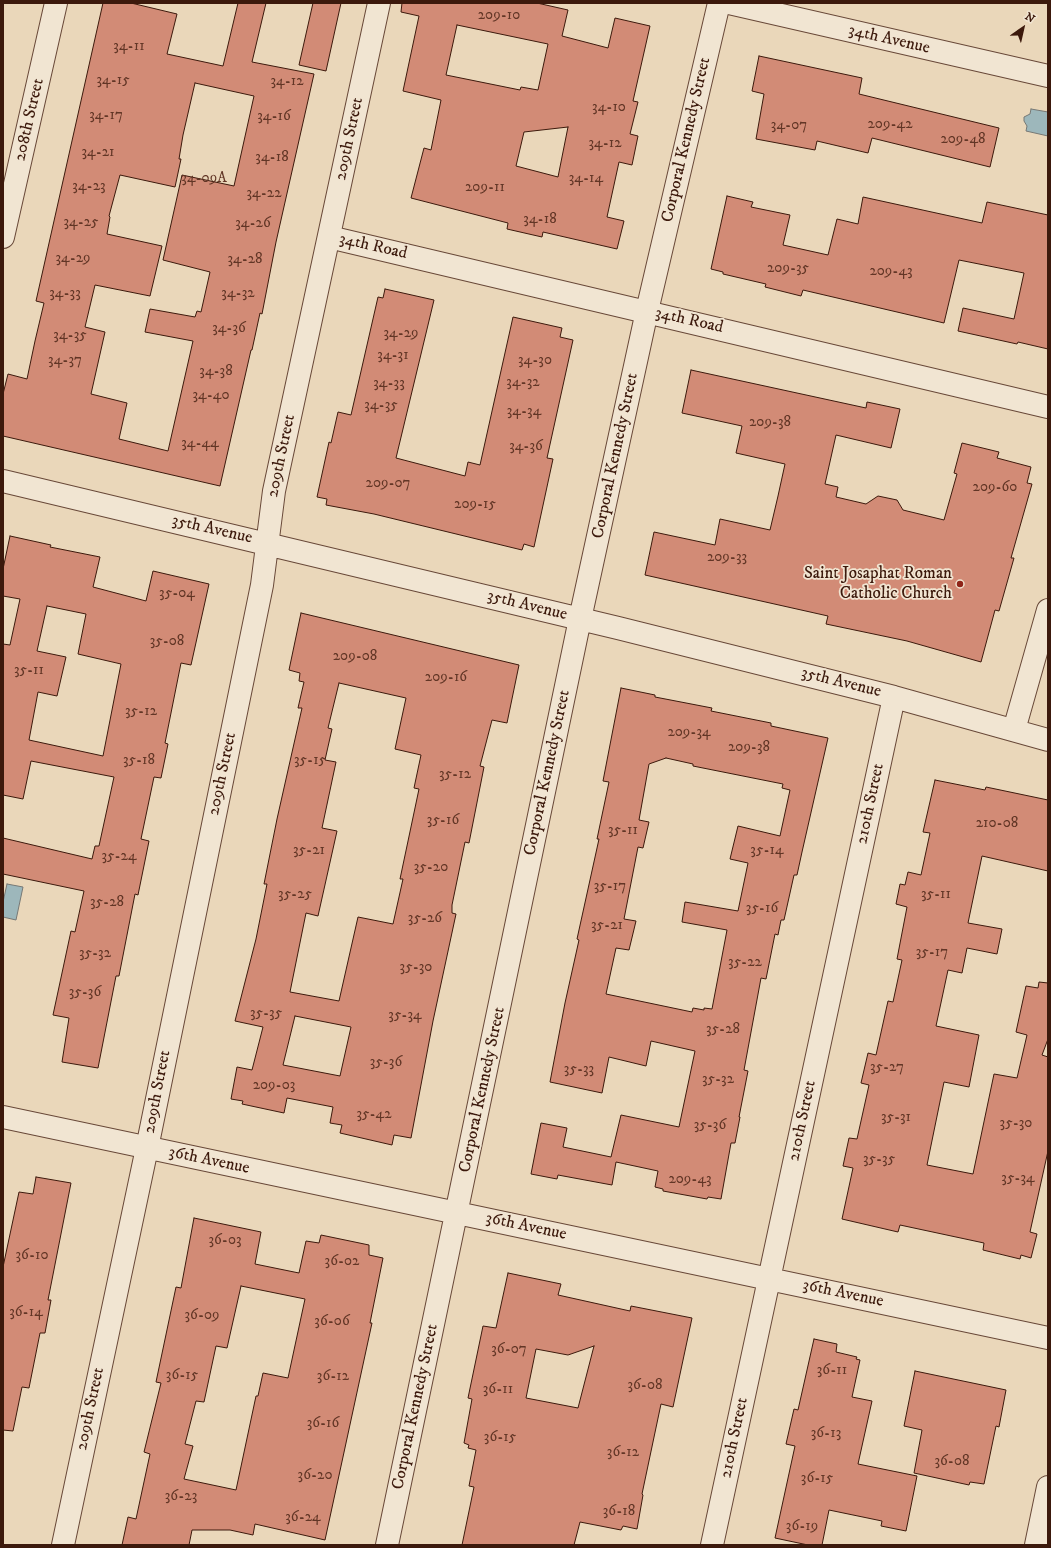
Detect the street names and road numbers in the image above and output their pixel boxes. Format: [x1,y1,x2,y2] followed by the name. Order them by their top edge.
[846,21,932,59] street label: 34th Avenue
[658,56,716,224] street label: Corporal Kennedy Street
[11,77,49,163] street label: 208th Street
[331,96,369,182] street label: 209th Street
[337,229,409,265] street label: 34th Road
[653,303,725,339] street label: 34th Road
[588,371,644,541] street label: Corporal Kennedy Street
[263,413,301,499] street label: 209th Street
[170,511,254,549] street label: 35th Avenue
[485,586,569,626] street label: 35th Avenue
[799,663,883,703] street label: 35th Avenue
[520,688,576,858] street label: Corporal Kennedy Street
[204,731,242,817] street label: 209th Street
[853,762,889,846] street label: 210th Street
[455,1005,511,1175] street label: Corporal Kennedy Street
[140,1049,176,1135] street label: 209th Street
[785,1079,821,1163] street label: 210th Street
[167,1142,251,1180] street label: 36th Avenue
[484,1208,568,1246] street label: 36th Avenue
[801,1275,885,1313] street label: 36th Avenue
[388,1322,444,1492] street label: Corporal Kennedy Street
[72,1366,110,1452] street label: 209th Street
[717,1396,753,1480] street label: 210th Street

